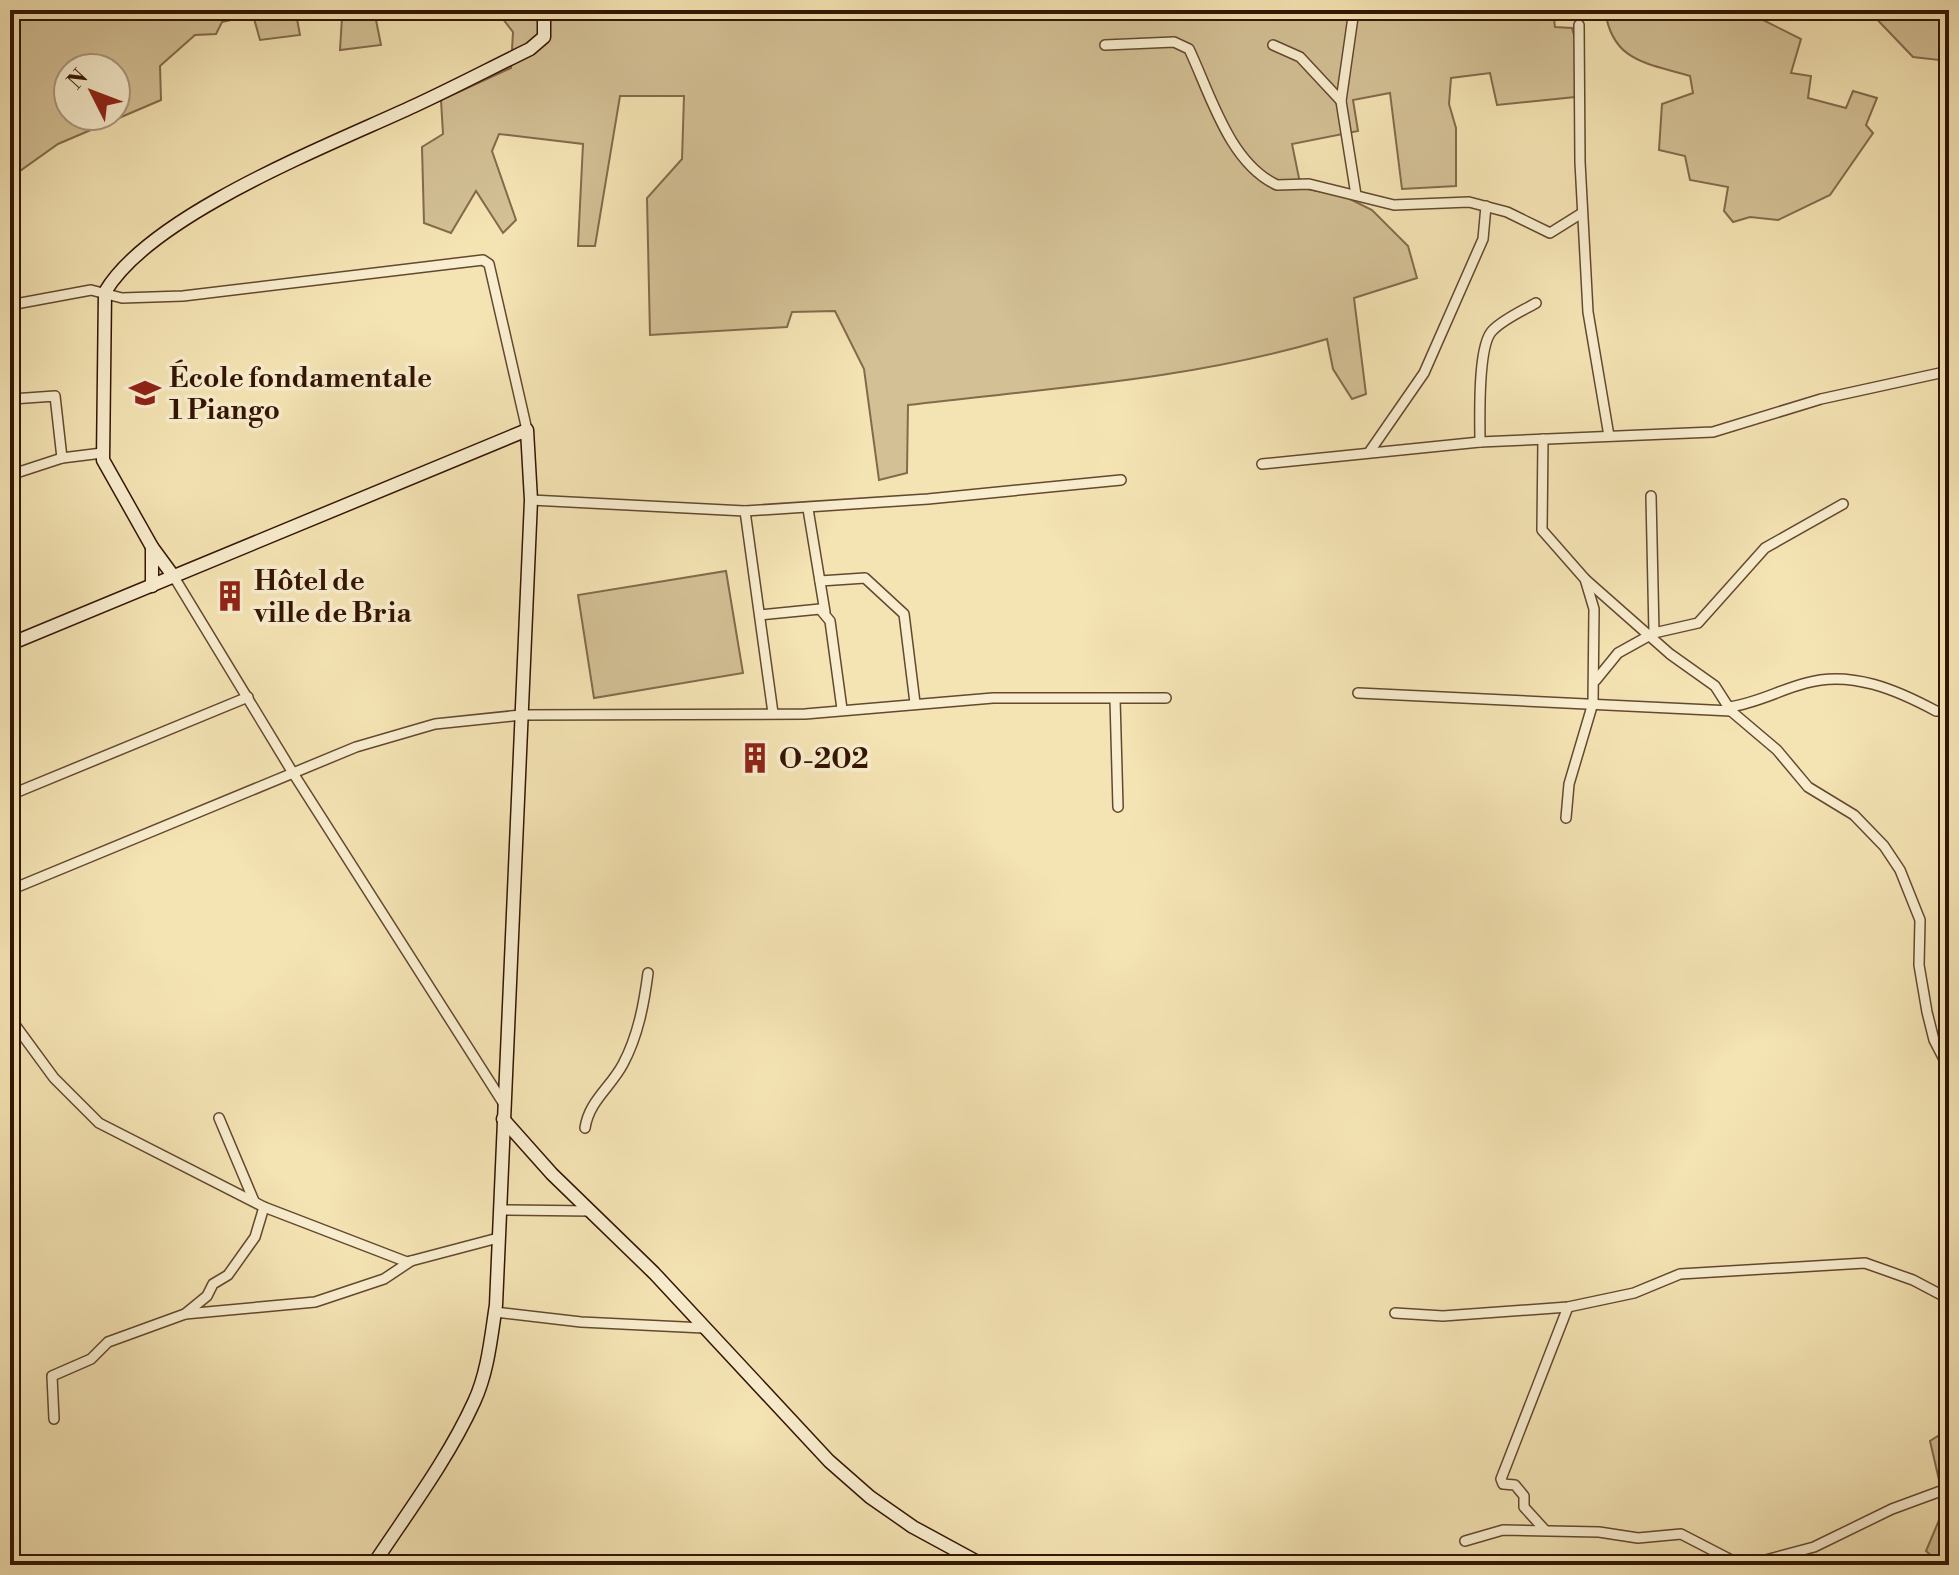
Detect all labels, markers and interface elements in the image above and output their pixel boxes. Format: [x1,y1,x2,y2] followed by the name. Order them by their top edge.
[52,52,132,132] north arrow
[62,64,95,95] text: N
[169,359,432,428] place label: École fondamentale 1 Piango
[128,376,162,410] school or university icon: École fondamentale 1 Piango
[253,564,412,631] place label: Hôtel de ville de Bria
[213,579,247,613] building icon: Hôtel de ville de Bria
[738,741,772,775] building icon: O-202
[779,742,869,777] place label: O-202

